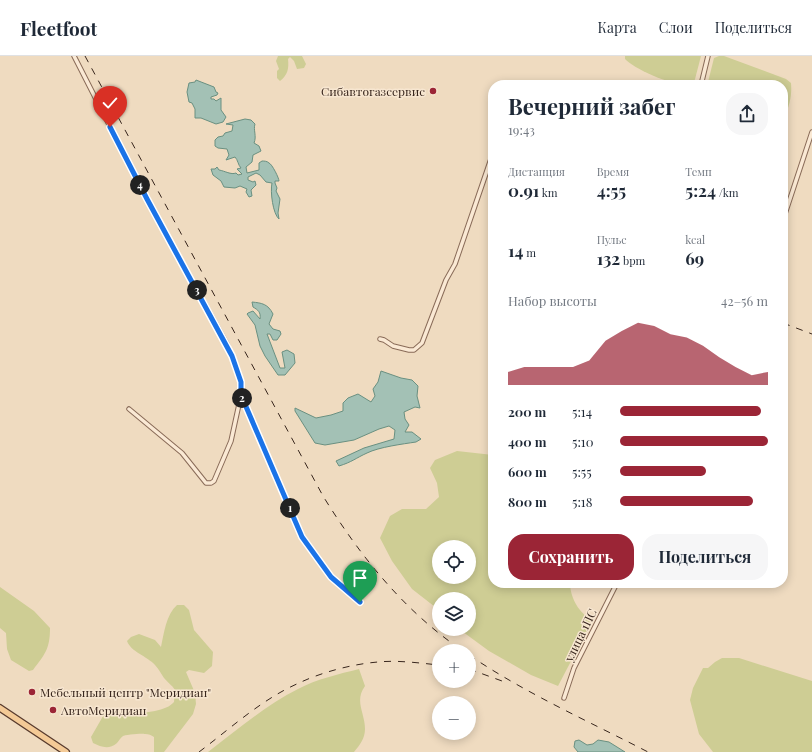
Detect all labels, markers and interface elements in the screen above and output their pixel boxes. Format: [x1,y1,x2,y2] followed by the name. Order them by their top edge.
[20,15,97,41] text: Fleetfoot
[597,18,637,37] text: Карта
[659,18,693,37] text: Слои
[715,18,792,37] text: Поделиться
[321,83,425,99] place label: Сибавтогазсервис
[93,86,127,127] pin
[428,86,438,96] marker: Сибавтогазсервис
[508,91,675,121] text: Вечерний забег
[99,92,121,114] icon: check
[726,93,768,135] button: share
[508,121,535,138] text: 19:43
[508,164,565,179] text: Дистанция
[597,164,629,179] text: Время
[685,164,712,179] text: Темп
[130,175,150,195] pin: 4
[137,177,143,192] text: 4
[508,179,539,201] text: 0.91
[597,179,626,201] text: 4:55
[685,179,716,201] text: 5:24
[539,185,558,200] text: km
[716,185,739,200] text: /km
[597,232,626,247] text: Пульс
[685,232,705,247] text: kcal
[508,239,524,261] text: 14
[524,245,536,260] text: m
[597,247,620,269] text: 132
[685,247,704,269] text: 69
[620,253,645,268] text: bpm
[187,280,207,300] pin: 3
[194,282,200,297] text: 3
[508,292,597,309] text: Набор высоты
[721,292,768,309] text: 42–56 m
[232,388,252,408] pin: 2
[239,390,245,405] text: 2
[508,403,546,420] text: 200 m
[572,403,592,420] text: 5:14
[508,433,546,450] text: 400 m
[572,433,593,450] text: 5:10
[508,463,547,480] text: 600 m
[572,463,592,480] text: 5:55
[508,493,547,510] text: 800 m
[572,493,592,510] text: 5:18
[280,498,300,518] pin: 1
[288,500,292,515] text: 1
[508,534,634,580] button: Сохранить
[642,534,768,580] button: Поделиться
[432,540,476,740] map controls
[432,540,476,584] button: locate
[343,561,377,602] pin
[349,567,371,589] icon: arrive
[432,592,476,636] button: layers
[560,606,600,665] street label: улица 1ПС
[432,644,476,688] button: +
[40,684,211,700] place label: Мебельный центр "Меридиан"
[27,687,37,697] marker: Мебельный центр "Меридиан"
[432,696,476,740] button: −
[60,702,146,718] place label: АвтоМеридиан
[48,705,58,715] marker: АвтоМеридиан

